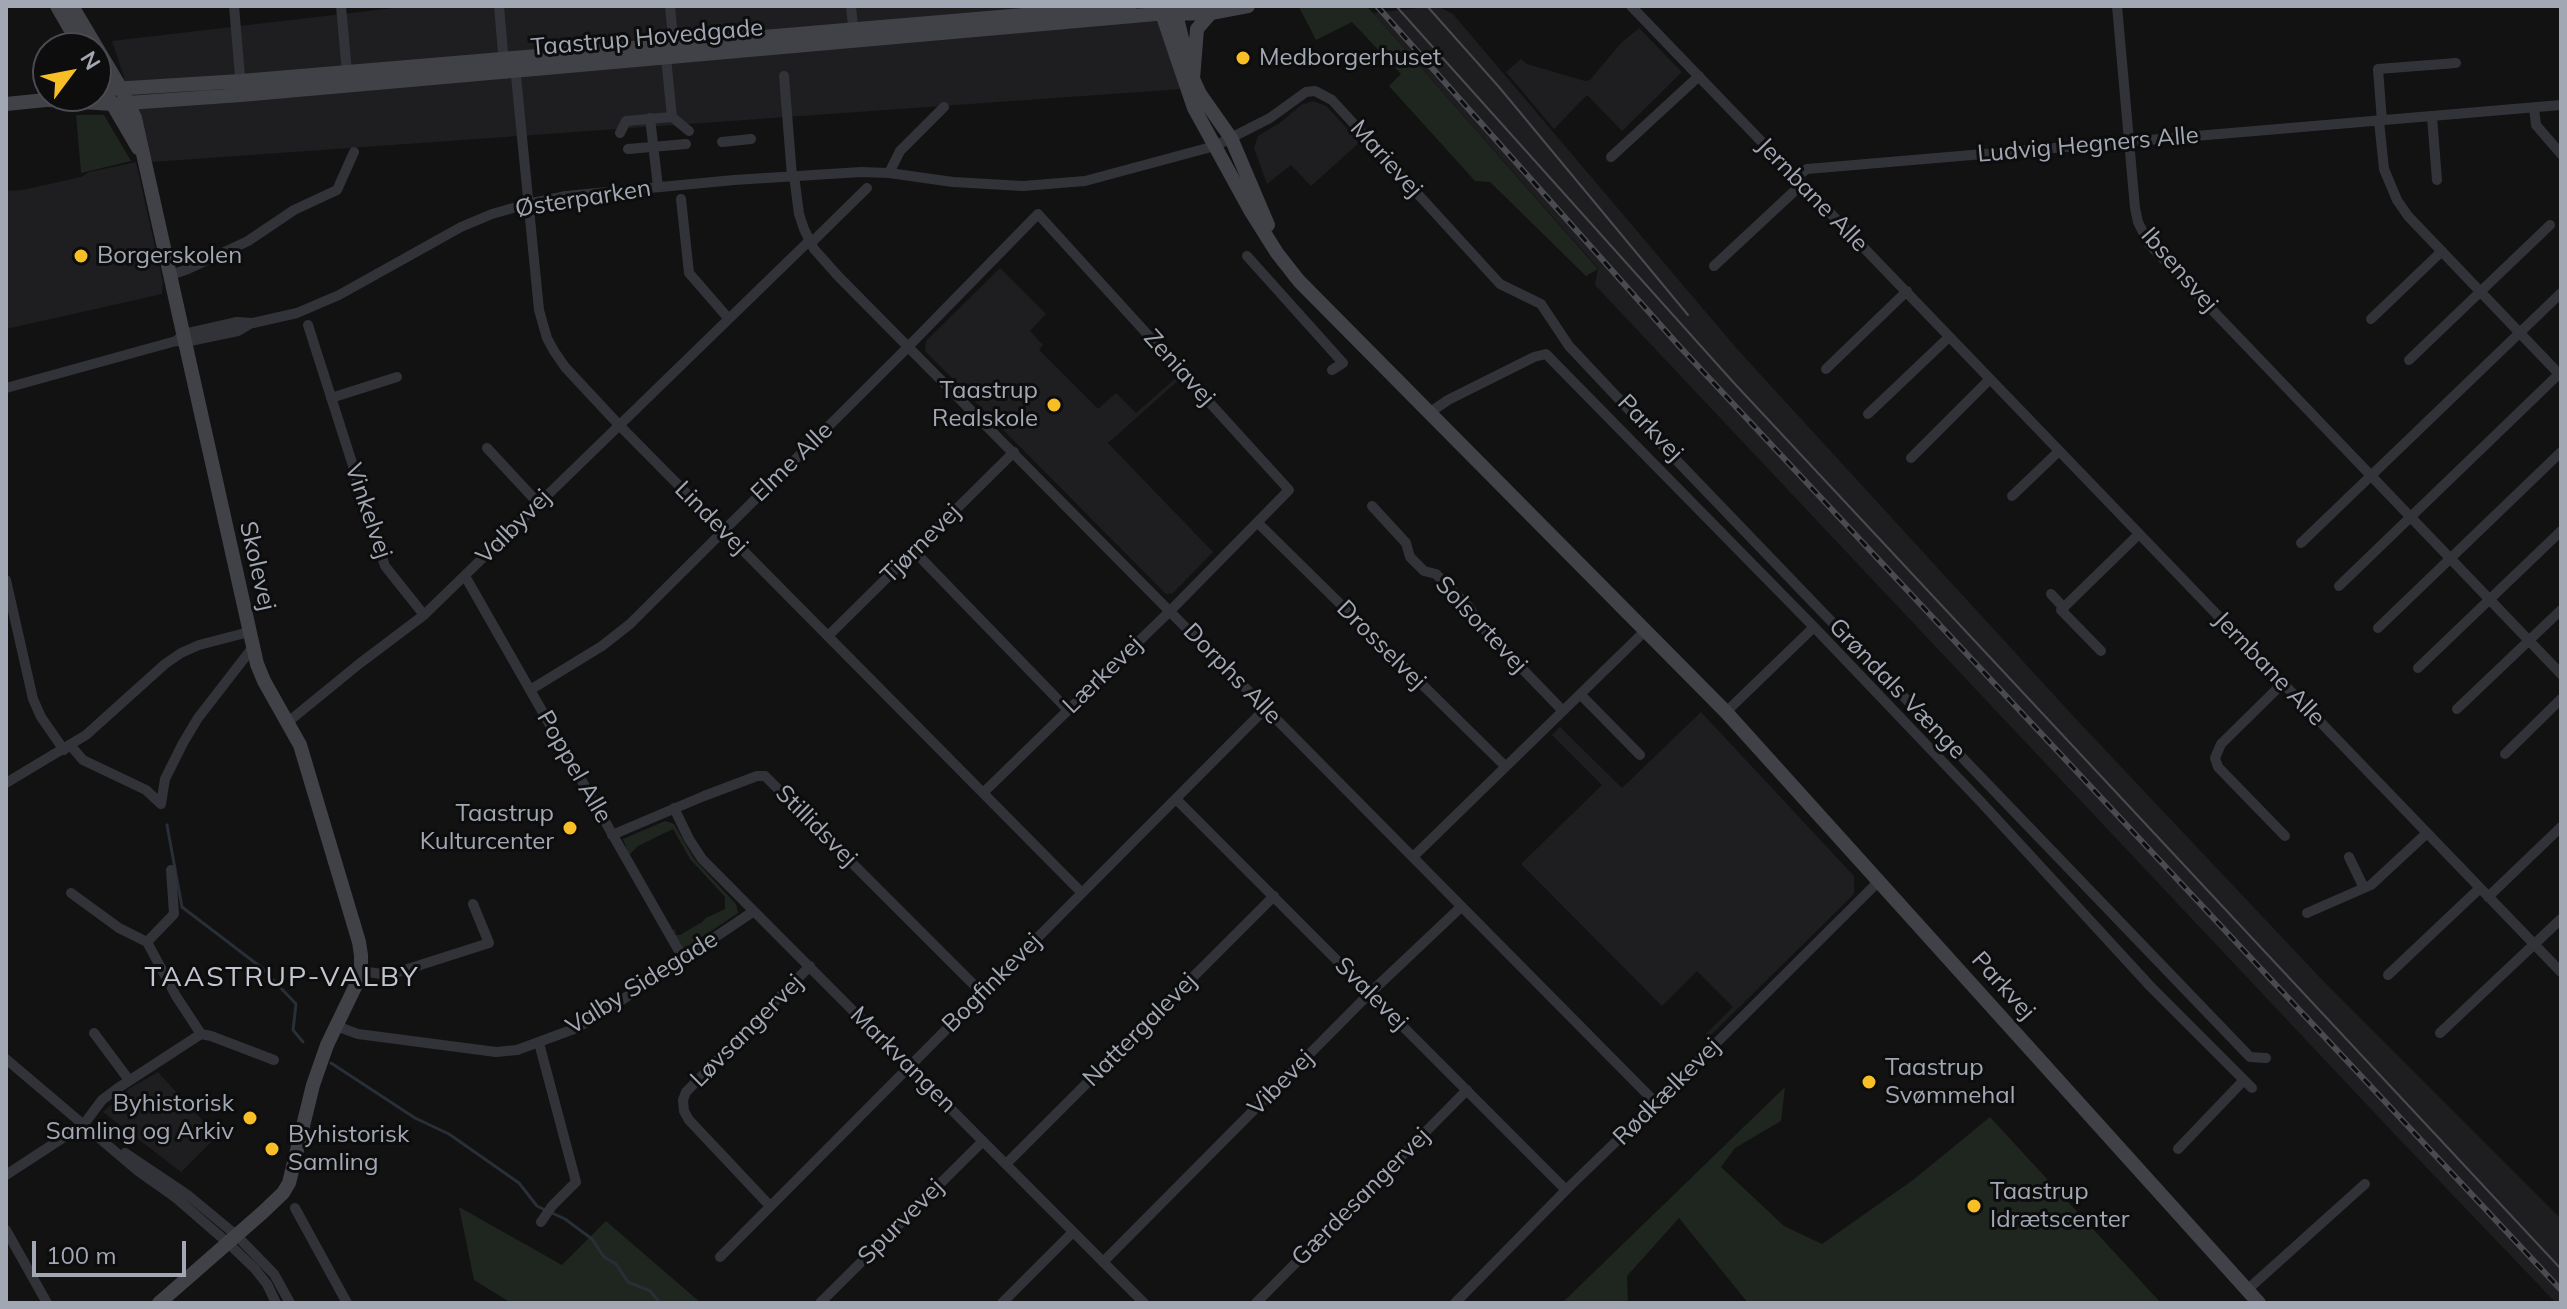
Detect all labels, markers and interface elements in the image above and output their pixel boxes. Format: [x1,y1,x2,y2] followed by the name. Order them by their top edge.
[530,13,764,63] street label: Taastrup Hovedgade
[32,32,112,112] north arrow
[1259,44,1441,72] place label: Medborgerhuset
[74,46,107,75] text: N
[1234,49,1252,67] marker: Medborgerhuset
[1344,115,1428,203] street label: Marievej
[1976,121,2200,169] street label: Ludvig Hegners Alle
[1750,132,1874,258] street label: Jernbane Alle
[513,174,653,224] street label: Østerparken
[2134,222,2224,318] street label: Ibsensvej
[97,242,242,270] place label: Borgerskolen
[72,247,90,265] marker: Borgerskolen
[1137,324,1221,412] street label: Zeniavej
[932,377,1038,433] place label: Taastrup Realskole
[1611,389,1689,467] street label: Parkvej
[1045,396,1063,414] marker: Taastrup Realskole
[745,416,839,508] street label: Elme Alle
[338,460,398,562] street label: Vinkelvej
[668,475,754,561] street label: Lindevej
[471,484,557,570] street label: Valbyvej
[875,498,967,590] street label: Tjørnevej
[233,519,281,613] street label: Skolevej
[1429,571,1533,679] street label: Solsortevej
[1330,594,1432,696] street label: Drosselvej
[2207,606,2331,732] street label: Jernbane Alle
[1822,613,1972,765] street label: Grøndals Vænge
[1177,618,1287,730] street label: Dorphs Alle
[1057,630,1149,720] street label: Lærkevej
[530,706,618,828] street label: Poppel Alle
[769,779,863,873] street label: Stillidsvej
[420,800,554,856] place label: Taastrup Kulturcenter
[561,819,579,837] marker: Taastrup Kulturcenter
[561,925,723,1041] street label: Valby Sidegade
[936,927,1048,1039] street label: Bogfinkevej
[1965,946,2041,1026] street label: Parkvej
[1328,951,1414,1037] street label: Svalevej
[144,961,420,995] district label: TAASTRUP-VALBY
[1077,967,1203,1093] street label: Nattergalevej
[685,969,809,1093] street label: Løvsangervej
[844,1001,962,1119] street label: Markvangen
[1607,1032,1727,1152] street label: Rødkælkevej
[1242,1044,1320,1122] street label: Vibevej
[1885,1054,2015,1110] place label: Taastrup Svømmehal
[1860,1073,1878,1091] marker: Taastrup Svømmehal
[46,1090,234,1146] place label: Byhistorisk Samling og Arkiv
[241,1109,259,1127] marker: Byhistorisk Samling og Arkiv
[288,1121,409,1177] place label: Byhistorisk Samling
[1286,1122,1436,1272] street label: Gærdesangervej
[263,1140,281,1158] marker: Byhistorisk Samling
[852,1173,950,1271] street label: Spurvevej
[1990,1178,2129,1234] place label: Taastrup Idrætscenter
[1965,1197,1983,1215] marker: Taastrup Idrætscenter
[36,1225,190,1275] scale bar
[46,1240,117,1270] text: 100 m

